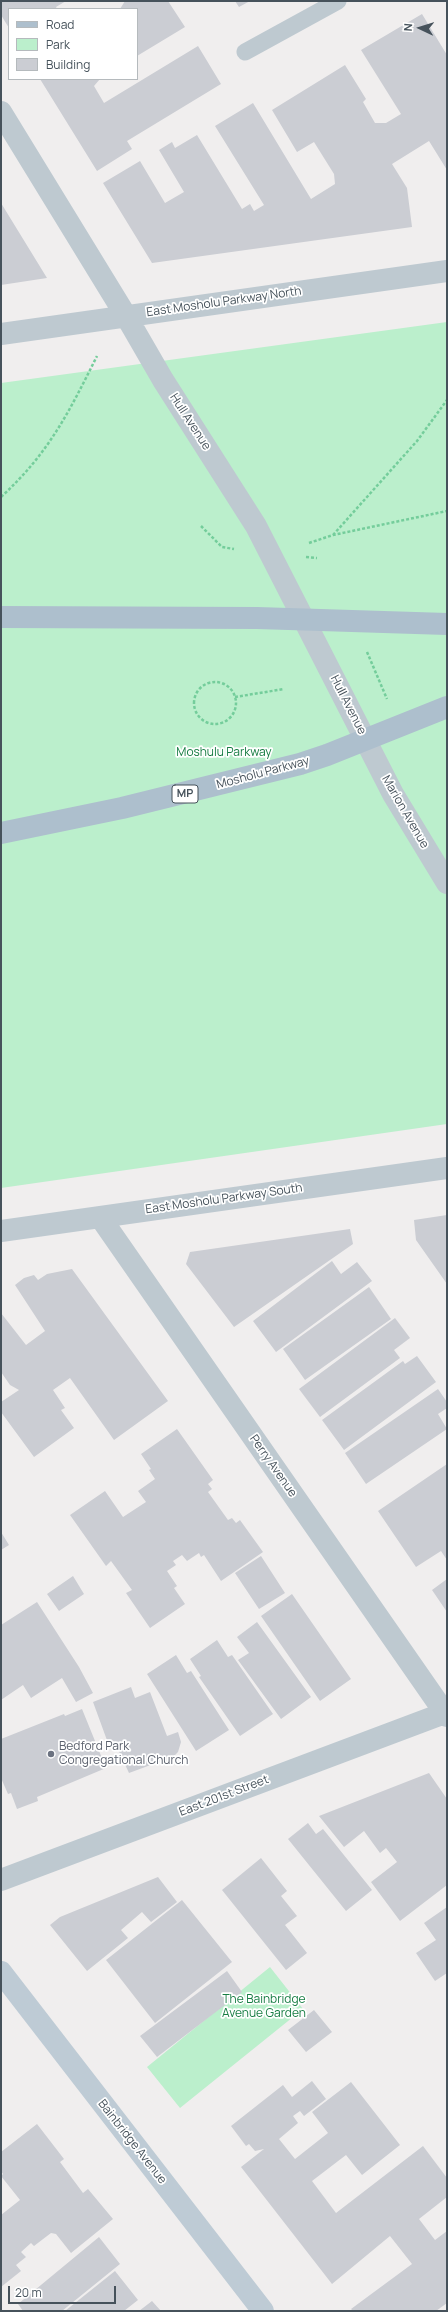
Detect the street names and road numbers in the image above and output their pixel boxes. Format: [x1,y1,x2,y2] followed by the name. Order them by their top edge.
[146,284,302,320] street label: East Mosholu Parkway North
[166,391,214,453] street label: Hull Avenue
[327,673,369,737] street label: Hull Avenue
[215,754,311,792] street label: Mosholu Parkway
[378,773,432,851] street label: Marion Avenue
[172,785,198,803] road number: MP
[145,1181,303,1217] street label: East Mosholu Parkway South
[246,1432,300,1500] street label: Perry Avenue
[177,1772,271,1820] street label: East 201st Street
[95,2097,169,2187] street label: Bainbridge Avenue

